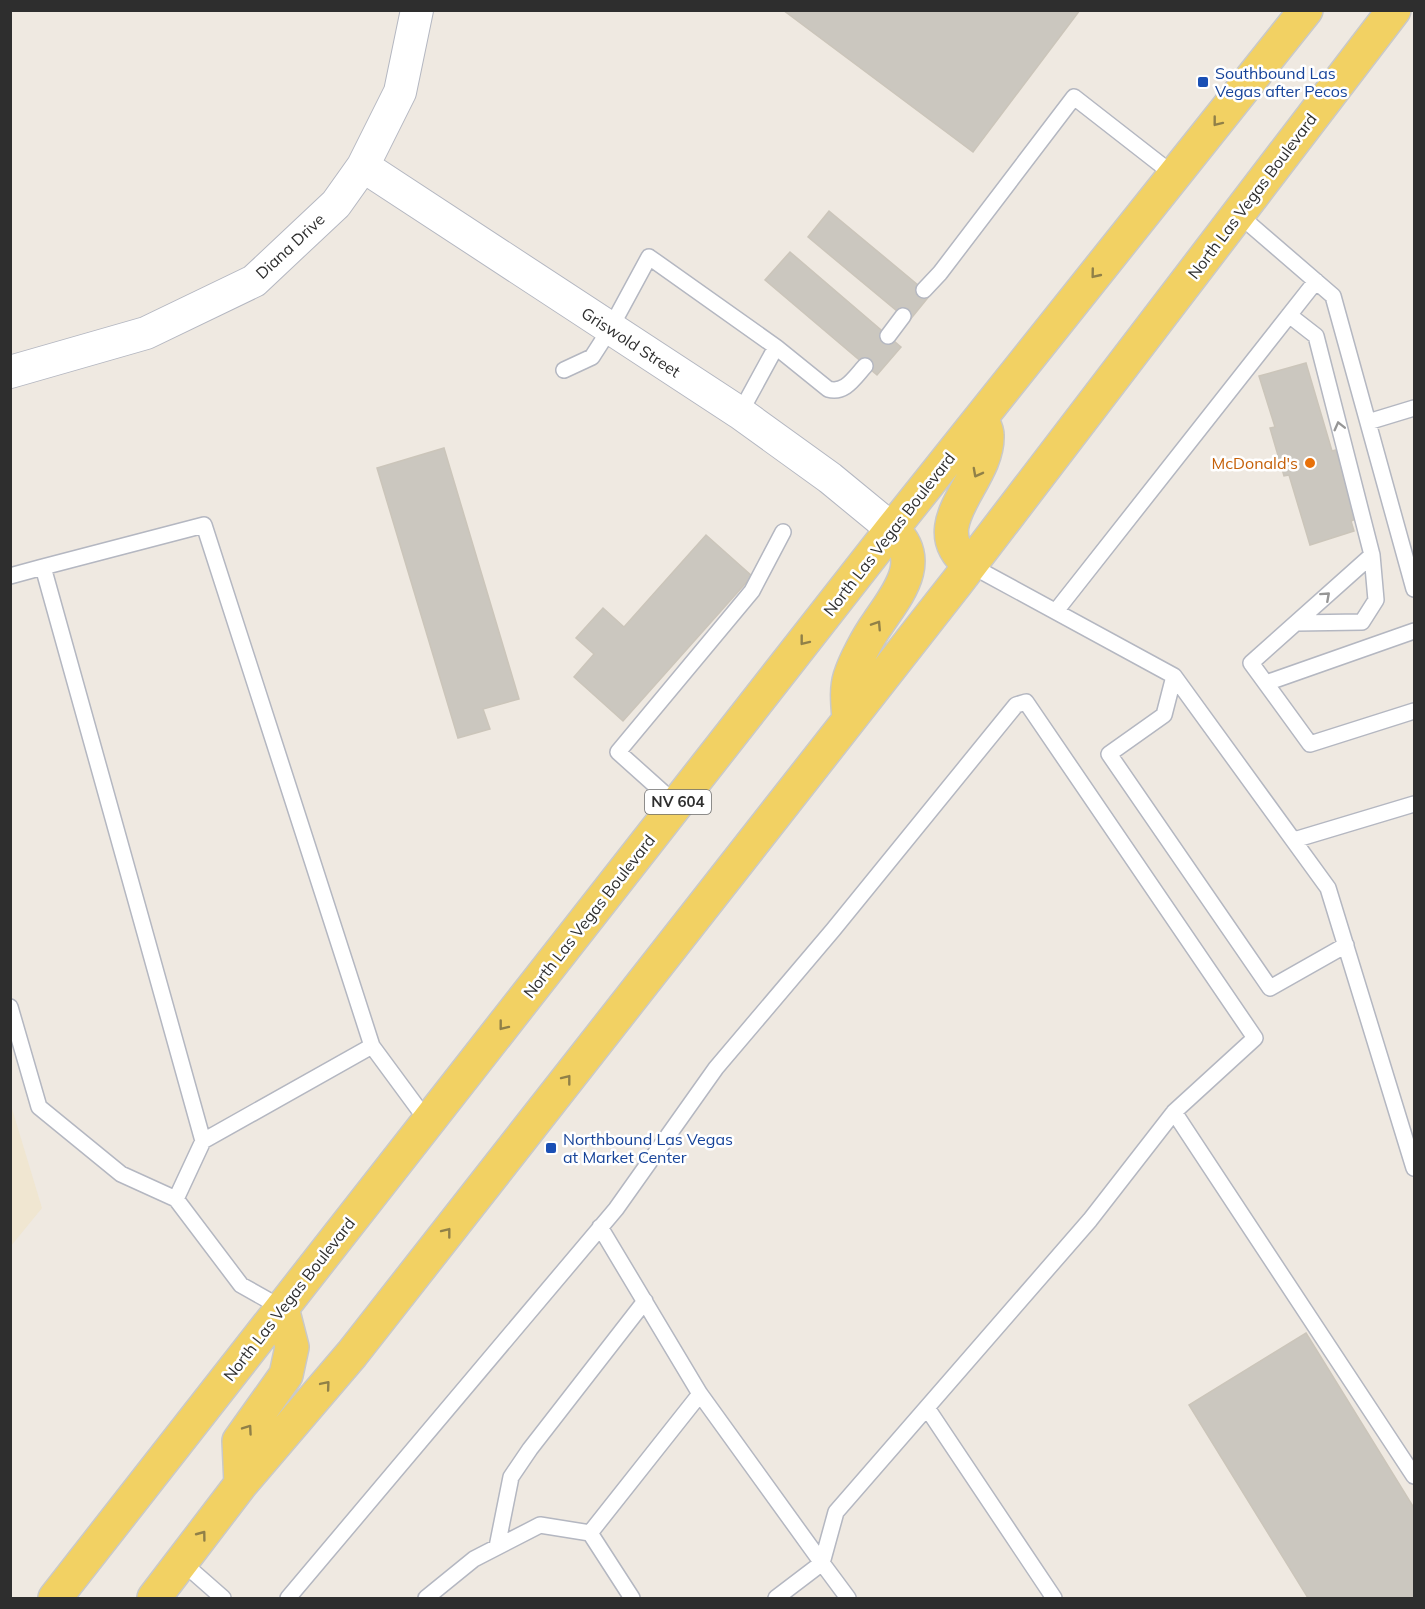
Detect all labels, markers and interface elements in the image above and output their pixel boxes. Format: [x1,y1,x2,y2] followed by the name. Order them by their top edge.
[1215,63,1348,101] place label: Southbound Las Vegas after Pecos
[1196,75,1210,89] marker: Southbound Las Vegas after Pecos
[1183,109,1321,283] street label: North Las Vegas Boulevard
[1213,115,1224,126] one-way arrow
[251,209,329,283] street label: Diana Drive
[1092,268,1103,279] one-way arrow
[578,303,685,382] street label: Griswold Street
[1334,421,1346,432] one-way arrow
[819,448,959,620] street label: North Las Vegas Boulevard
[1211,453,1298,473] place label: McDonald's
[1303,456,1317,470] marker: McDonald's
[973,467,984,477] one-way arrow
[1319,592,1330,603] one-way arrow
[870,621,882,631] one-way arrow
[801,634,812,645] one-way arrow
[645,790,711,814] road number: NV 604
[519,830,659,1002] street label: North Las Vegas Boulevard
[499,1019,510,1030] one-way arrow
[560,1074,571,1085] one-way arrow
[563,1129,733,1167] place label: Northbound Las Vegas at Market Center
[544,1141,558,1155] marker: Northbound Las Vegas at Market Center
[219,1213,359,1385] street label: North Las Vegas Boulevard
[440,1228,451,1239] one-way arrow
[319,1381,330,1392] one-way arrow
[241,1424,252,1435] one-way arrow
[195,1531,206,1542] one-way arrow

